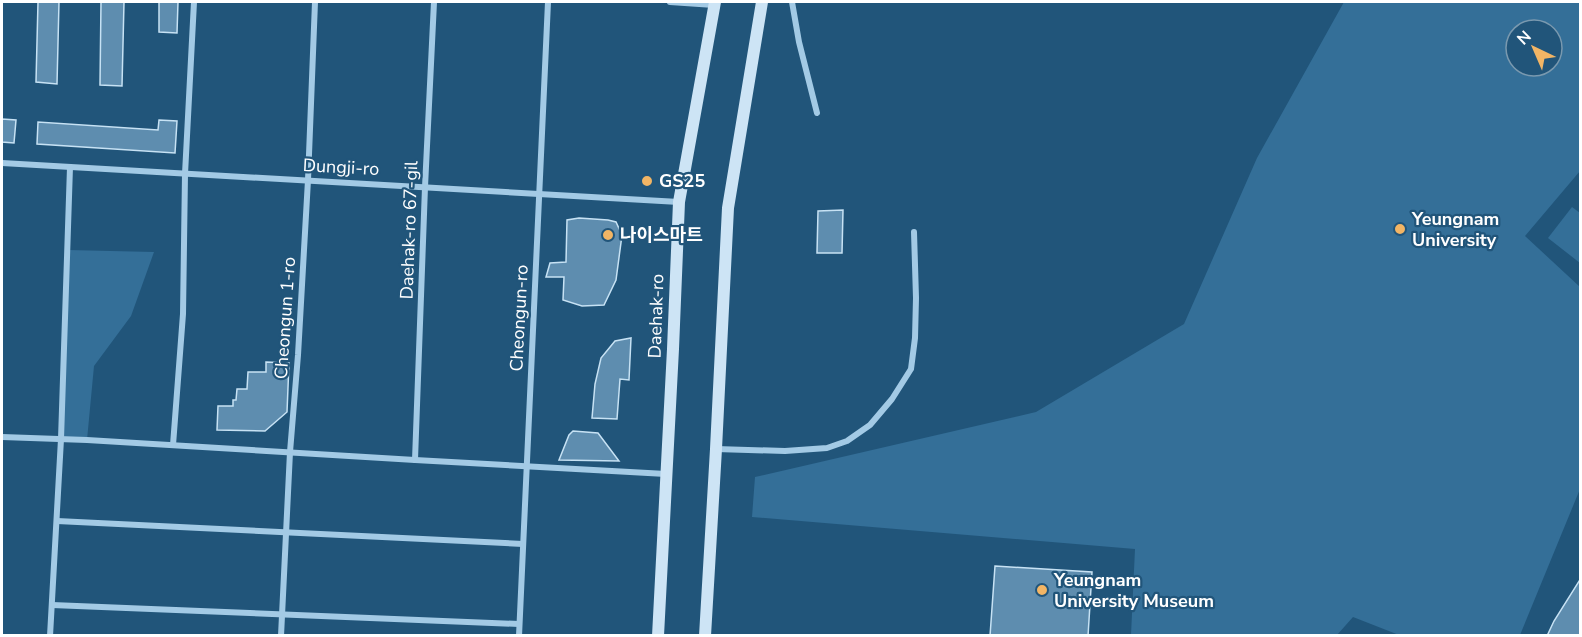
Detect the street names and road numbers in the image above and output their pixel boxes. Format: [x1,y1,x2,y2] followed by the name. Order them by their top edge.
[302,153,380,181] street label: Dungji-ro
[395,160,423,300] street label: Daehak-ro 67-gil
[269,256,301,380] street label: Cheongun 1-ro
[504,264,534,372] street label: Cheongun-ro
[643,273,669,359] street label: Daehak-ro

